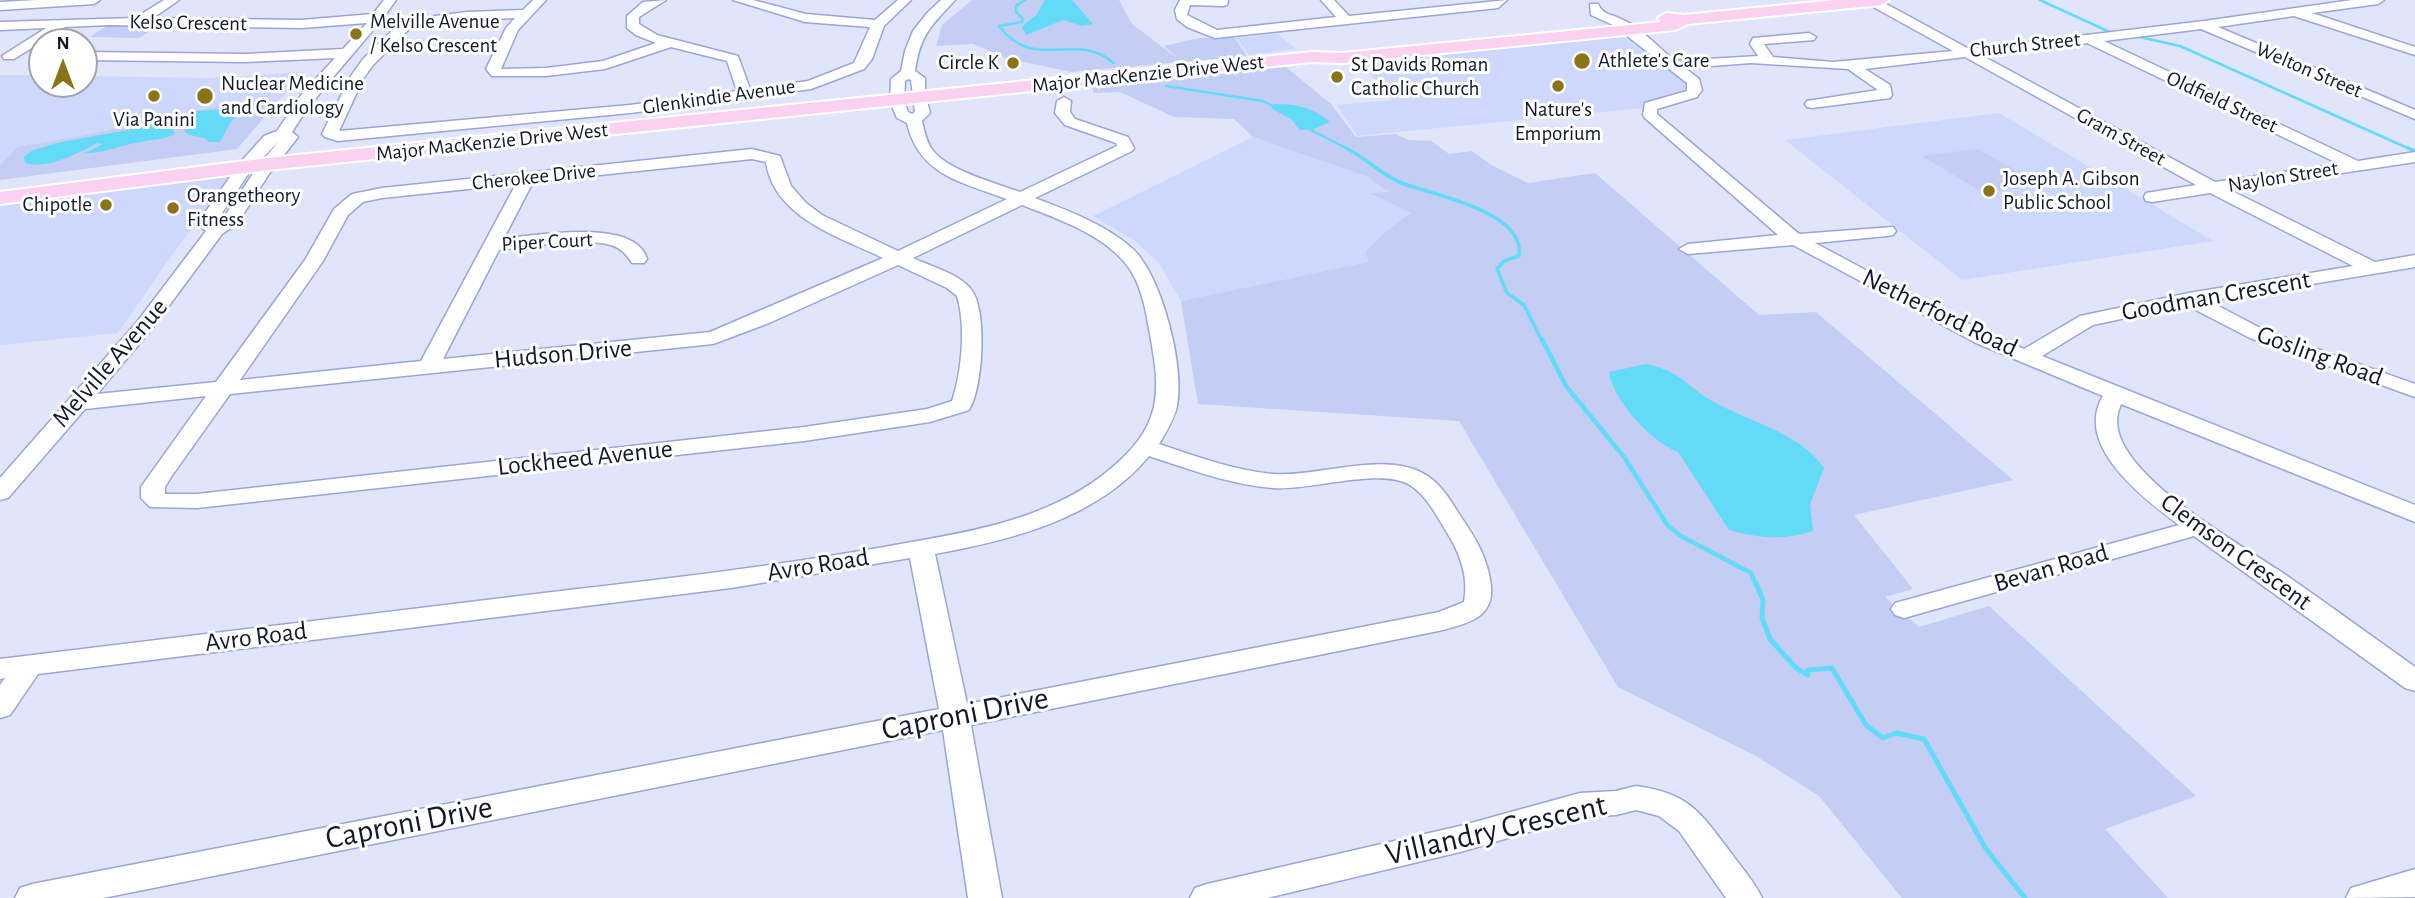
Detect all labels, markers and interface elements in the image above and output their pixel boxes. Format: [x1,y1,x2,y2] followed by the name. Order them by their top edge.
[129,9,247,37] street label: Kelso Crescent
[370,9,500,59] place label: Melville Avenue / Kelso Crescent
[348,26,364,42] marker: Melville Avenue / Kelso Crescent
[1968,27,2082,63] street label: Church Street
[28,28,98,98] north arrow
[56,34,70,53] text: N
[2252,36,2366,104] street label: Welton Street
[1598,48,1709,74] place label: Athlete's Care
[1031,49,1265,99] street label: Major MacKenzie Drive West
[938,50,999,76] place label: Circle K
[1572,51,1592,71] marker: Athlete's Care
[1351,52,1488,102] place label: St Davids Roman Catholic Church
[1005,55,1021,71] marker: Circle K
[2162,65,2282,139] street label: Oldfield Street
[1329,69,1345,85] marker: St Davids Roman Catholic Church
[221,71,364,121] place label: Nuclear Medicine and Cardiology
[641,74,797,120] street label: Glenkindie Avenue
[1550,78,1566,94] marker: Nature's Emporium
[195,86,215,106] marker: Nuclear Medicine and Cardiology
[146,88,162,104] marker: Via Panini
[1515,97,1601,147] place label: Nature's Emporium
[2072,102,2170,172] street label: Gram Street
[113,107,195,133] place label: Via Panini
[375,117,609,167] street label: Major MacKenzie Drive West
[2226,156,2340,198] street label: Naylon Street
[471,158,597,196] street label: Cherokee Drive
[2003,166,2140,216] place label: Joseph A. Gibson Public School
[187,183,301,233] place label: Orangetheory Fitness
[1981,183,1997,199] marker: Joseph A. Gibson Public School
[23,192,92,218] place label: Chipotle
[98,197,114,213] marker: Chipotle
[165,200,181,216] marker: Orangetheory Fitness
[501,227,593,257] street label: Piper Court
[1857,262,2023,364] street label: Netherford Road
[2119,264,2313,328] street label: Goodman Crescent
[46,292,174,434] street label: Melville Avenue
[2253,319,2387,393] street label: Gosling Road
[493,332,633,376] street label: Hudson Drive
[496,433,674,483] street label: Lockheed Avenue
[2154,487,2318,617] street label: Clemson Crescent
[1990,537,2112,599] street label: Bevan Road
[765,542,871,588] street label: Avro Road
[203,615,309,659] street label: Avro Road
[878,679,1052,749] street label: Caproni Drive
[1382,786,1610,874] street label: Villandry Crescent
[322,788,496,858] street label: Caproni Drive

